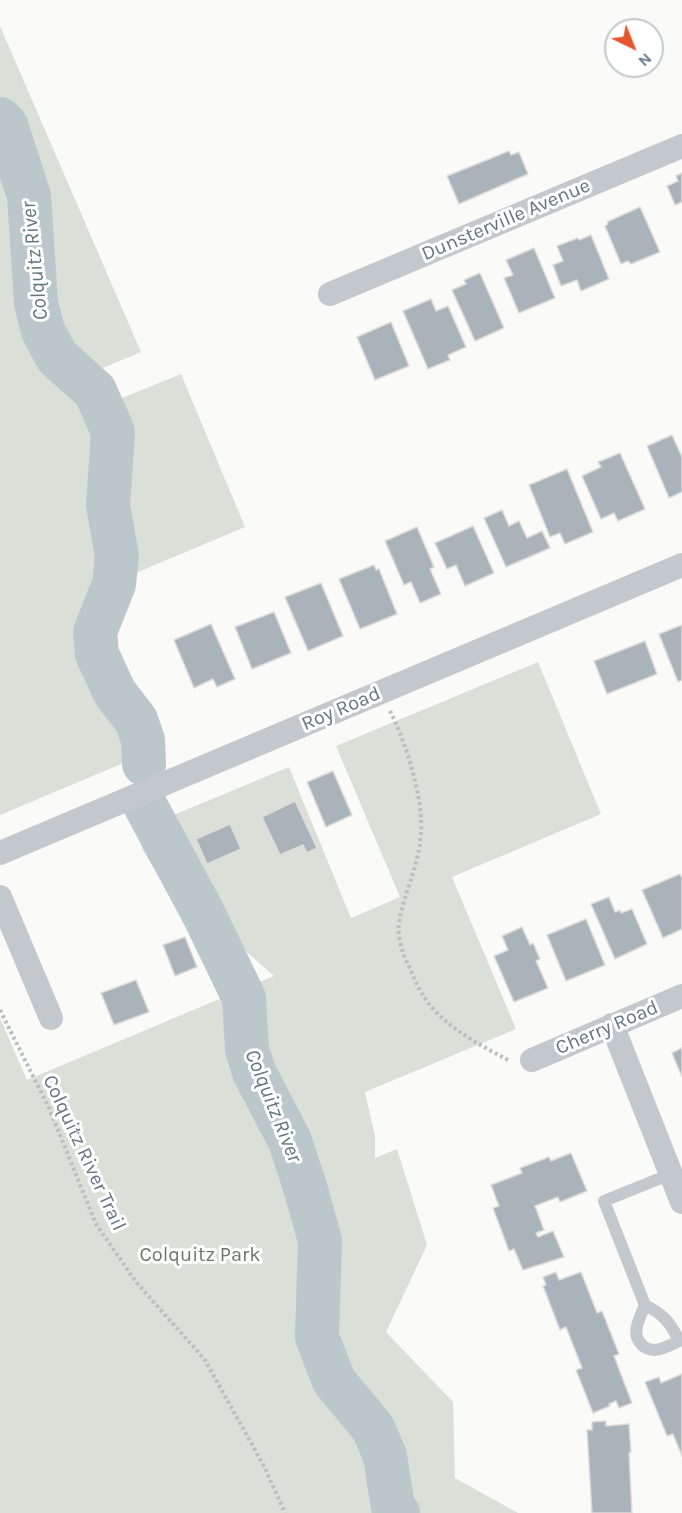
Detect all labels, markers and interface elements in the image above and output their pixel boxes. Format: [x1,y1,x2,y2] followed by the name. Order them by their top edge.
[604,18,664,78] north arrow
[635,49,656,71] text: N
[418,174,594,266] street label: Dunsterville Avenue
[16,200,54,322] water label: Colquitz River
[298,682,384,736] street label: Roy Road
[552,996,662,1060] street label: Cherry Road
[239,1046,307,1166] water label: Colquitz River
[37,1071,131,1235] street label: Colquitz River Trail
[140,1243,260,1267] park label: Colquitz Park

